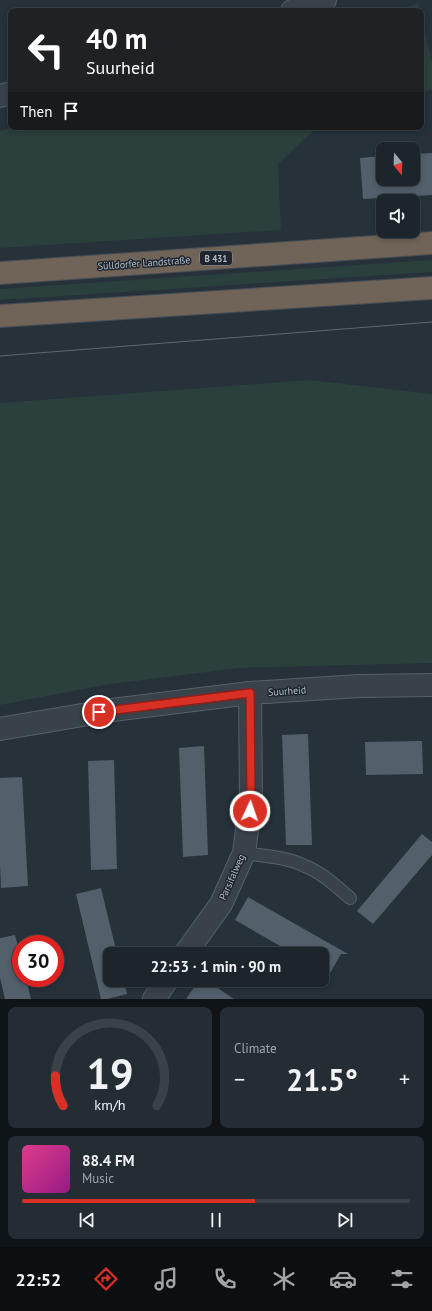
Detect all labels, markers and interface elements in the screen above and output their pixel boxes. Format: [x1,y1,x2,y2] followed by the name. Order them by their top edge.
[86,20,147,57] text: 40 m
[20,24,72,76] icon: left
[86,56,155,79] text: Suurheid
[60,100,82,122] icon: arrive
[20,102,52,121] text: Then
[376,142,420,186] north arrow
[376,142,420,238] map controls
[376,194,420,238] button: sound
[200,251,232,265] road number: B 431
[97,253,191,273] street label: Sülldorfer Landstraße
[268,683,306,699] street label: Suurheid
[82,695,116,729] pin
[88,701,110,723] icon: arrive
[229,790,271,832] position arrow
[216,852,248,902] street label: Parsifalweg
[12,935,64,987] speed limit sign: 30
[151,957,281,976] text: 22:53 · 1 min · 90 m
[234,1040,277,1057] text: Climate
[86,1046,134,1099] text: 19
[286,1060,358,1099] text: 21.5°
[234,1065,245,1093] text: −
[399,1065,410,1093] text: +
[94,1094,126,1113] text: km/h
[82,1151,135,1170] text: 88.4 FM
[82,1170,114,1187] text: Music
[76,1209,98,1231] icon: previous
[205,1209,227,1231] icon: pause
[334,1209,356,1231] icon: next
[92,1265,120,1293] icon: directions
[152,1265,180,1293] icon: music
[211,1265,239,1293] icon: phone
[270,1265,298,1293] icon: climate
[329,1265,357,1293] icon: car
[388,1265,416,1293] icon: filters
[16,1268,61,1291] text: 22:52

